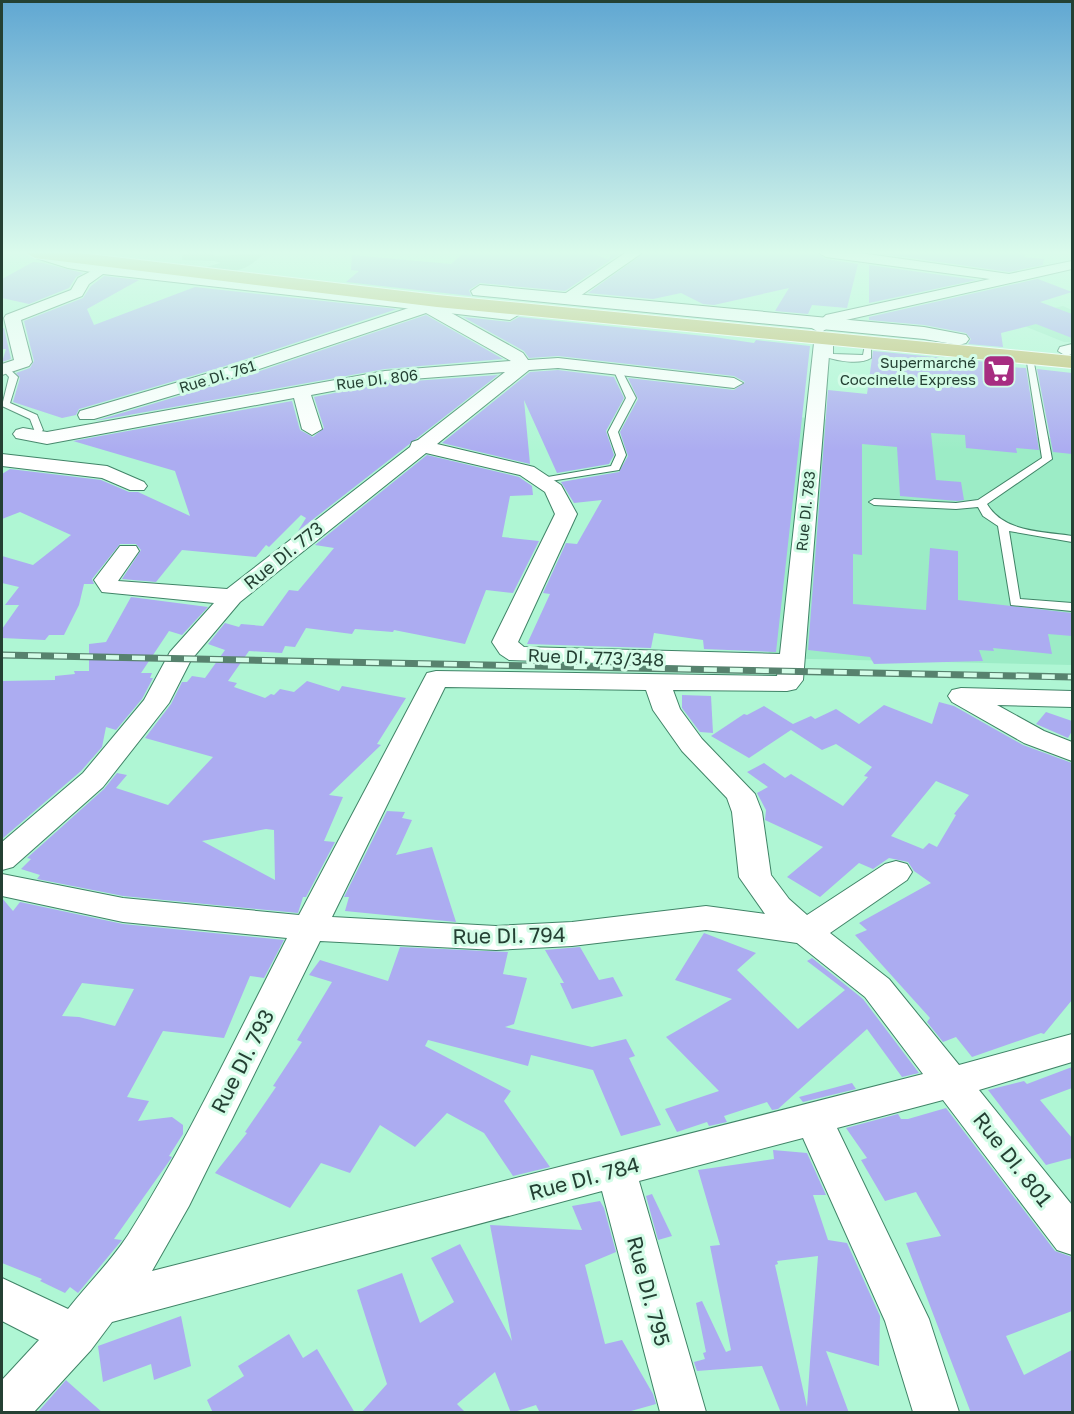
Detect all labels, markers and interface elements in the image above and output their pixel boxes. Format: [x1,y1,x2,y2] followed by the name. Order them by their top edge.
[840,353,976,388] place label: Supermarché Coccinelle Express
[981,353,1017,389] supermarket icon: Supermarché Coccinelle Express
[177,356,257,396] street label: Rue DI. 761
[335,365,419,393] street label: Rue DI. 806
[792,470,818,552] street label: Rue DI. 783
[239,516,327,594] street label: Rue DI. 773
[527,644,665,670] street label: Rue DI. 773/348
[452,921,566,949] street label: Rue DI. 794
[205,1005,279,1117] street label: Rue DI. 793
[968,1107,1058,1211] street label: Rue DI. 801
[526,1151,642,1205] street label: Rue DI. 784
[622,1233,676,1349] street label: Rue DI. 795

